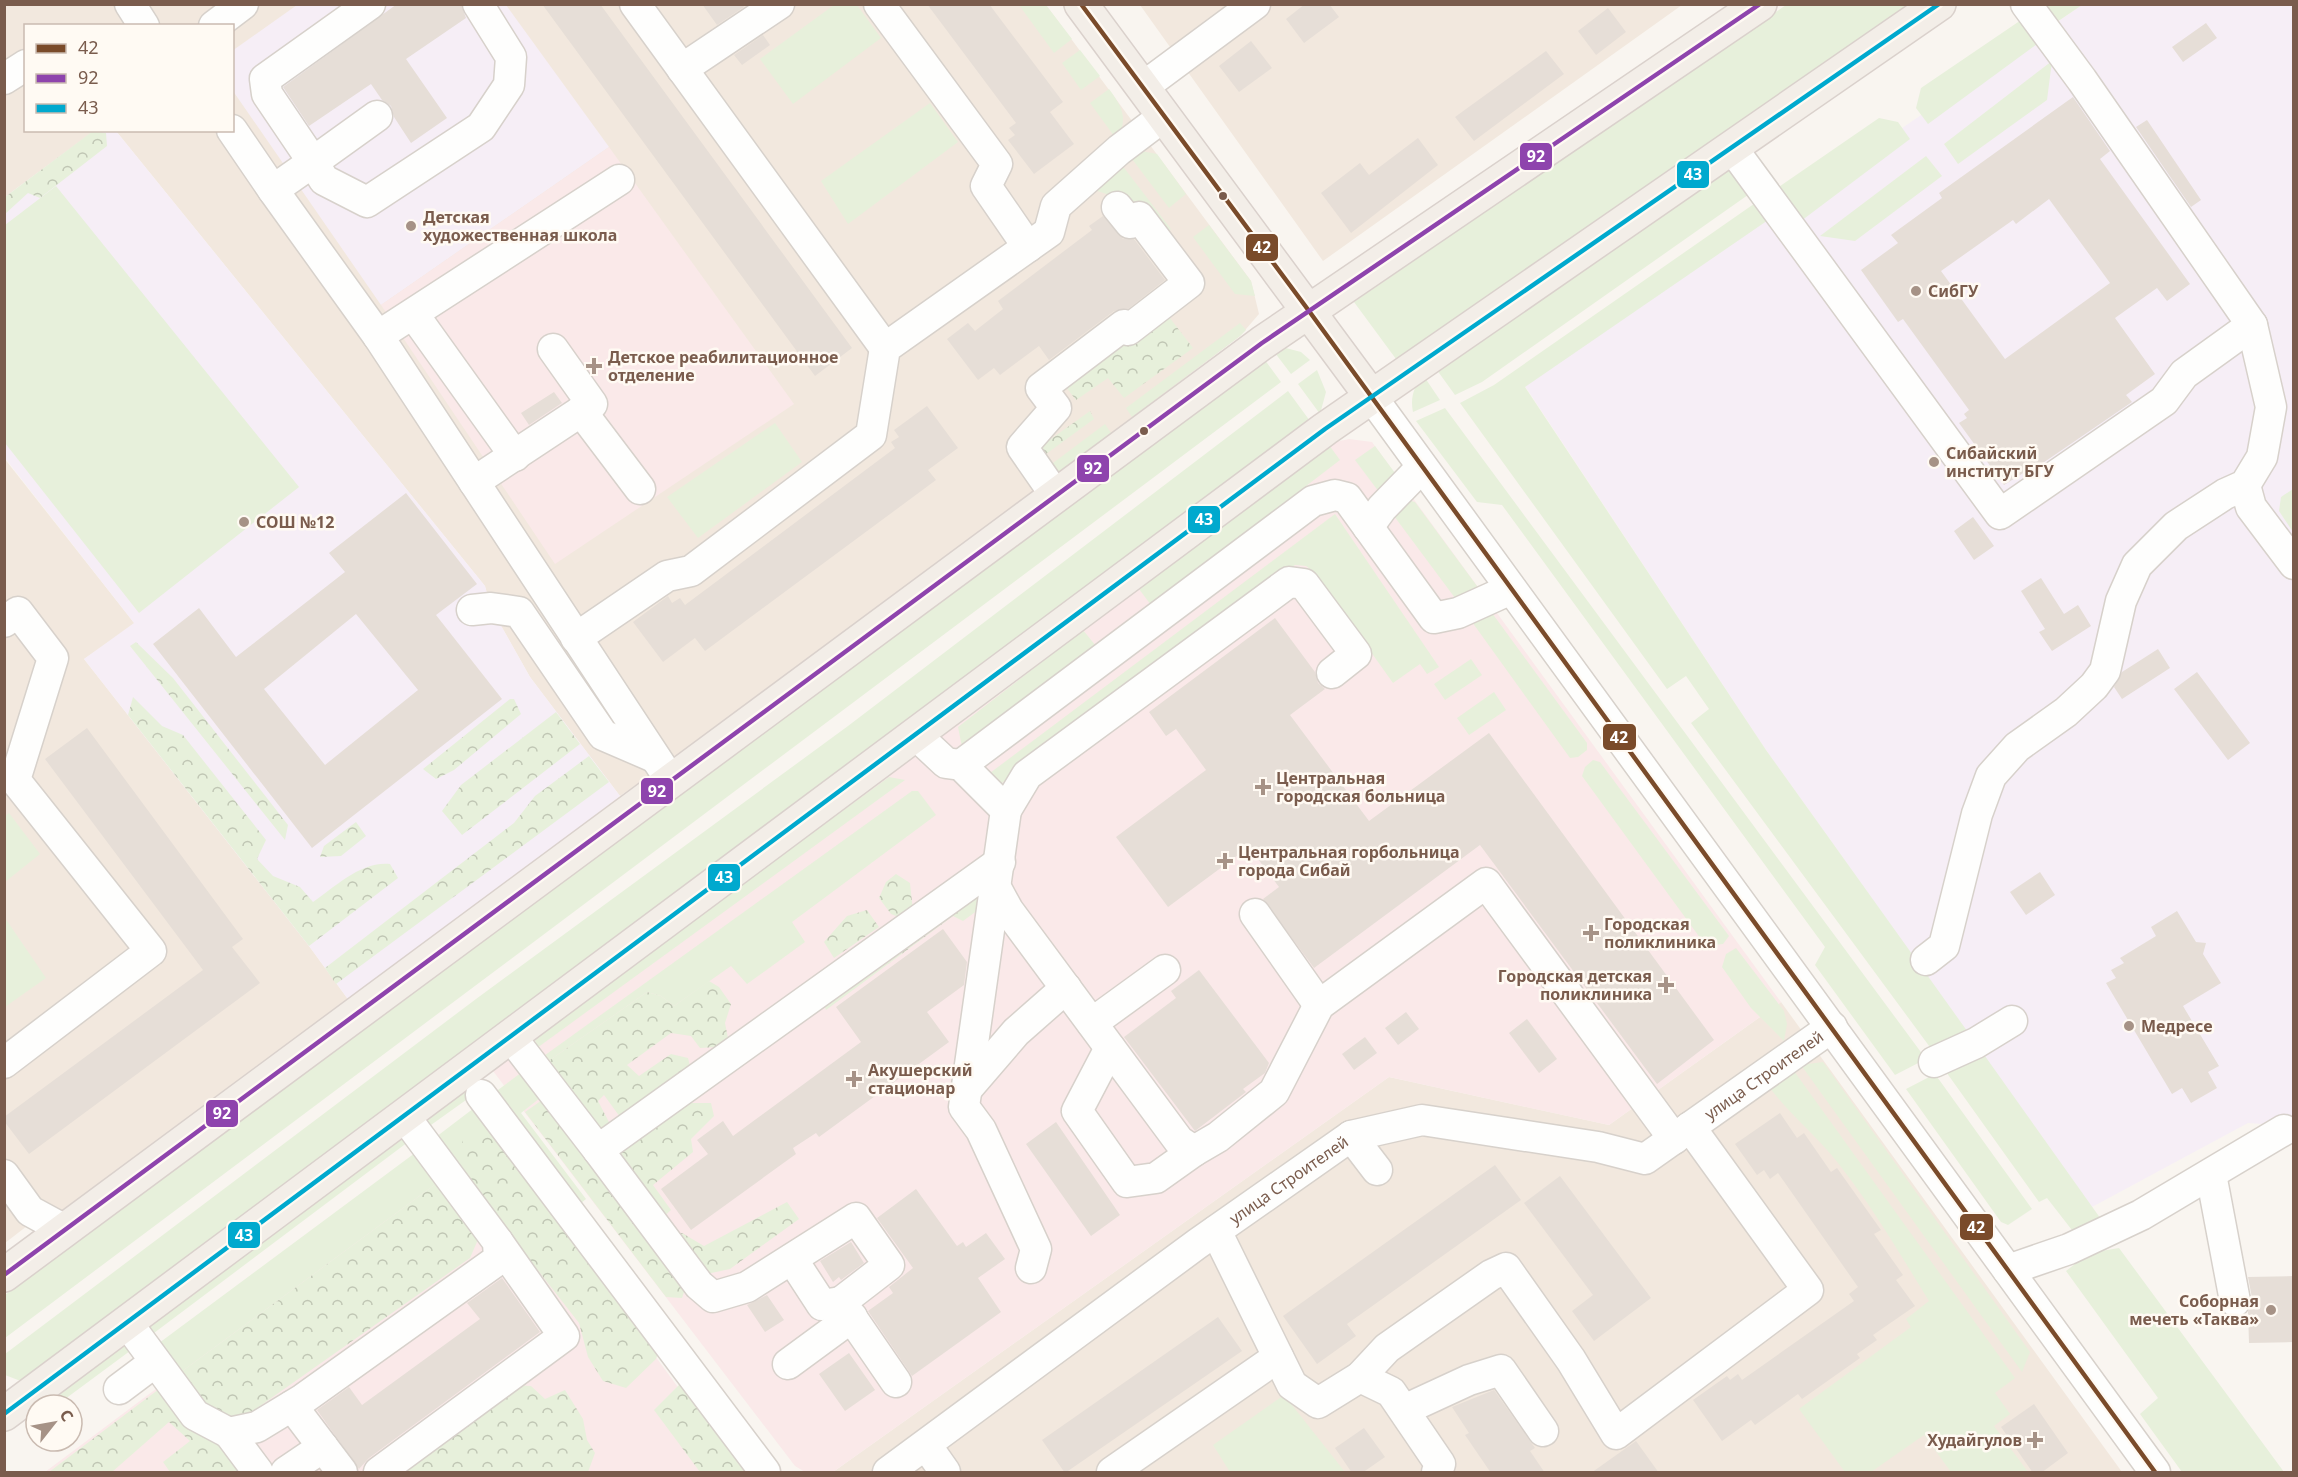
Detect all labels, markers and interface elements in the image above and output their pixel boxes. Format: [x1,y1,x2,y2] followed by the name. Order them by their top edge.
[24,24,234,132] legend
[78,35,99,59] text: 42
[78,65,99,89] text: 92
[78,95,99,119] text: 43
[1519,142,1553,171] line badge: 92
[1527,145,1545,167] text: 92
[1676,160,1710,189] line badge: 43
[1684,163,1702,185] text: 43
[1217,190,1229,202] unlabelled marker
[423,206,617,246] place label: Детская художественная школа
[404,219,418,233] marker: Детская художественная школа
[1245,233,1279,262] line badge: 42
[1253,236,1271,258] text: 42
[1928,280,1979,302] place label: СибГУ
[1909,284,1923,298] marker: СибГУ
[608,346,838,386] place label: Детское реабилитационное отделение
[585,357,603,375] marker: Детское реабилитационное отделение
[1138,425,1150,437] unlabelled marker
[1946,442,2054,482] place label: Сибайский институт БГУ
[1076,454,1110,483] line badge: 92
[1927,455,1941,469] marker: Сибайский институт БГУ
[1084,457,1102,479] text: 92
[1187,505,1221,534] line badge: 43
[1195,508,1213,530] text: 43
[256,511,334,533] place label: СОШ №12
[237,515,251,529] marker: СОШ №12
[1602,723,1637,751] line badge: 42
[1610,726,1628,748] text: 42
[1276,767,1445,807] place label: Центральная городская больница
[640,777,674,805] line badge: 92
[1254,778,1272,796] marker: Центральная городская больница
[648,780,666,802] text: 92
[1238,841,1459,881] place label: Центральная горбольница города Сибай
[1216,852,1234,870] marker: Центральная горбольница города Сибай
[707,863,741,892] line badge: 43
[715,866,733,888] text: 43
[1604,913,1716,953] place label: Городская поликлиника
[1582,924,1600,942] marker: Городская поликлиника
[1498,965,1652,1005] place label: Городская детская поликлиника
[1657,976,1675,994] marker: Городская детская поликлиника
[2141,1015,2213,1037] place label: Медресе
[2122,1019,2136,1033] marker: Медресе
[1700,1025,1828,1125] street label: улица Строителей
[868,1059,973,1099] place label: Акушерский стационар
[845,1070,863,1088] marker: Акушерский стационар
[205,1099,239,1128] line badge: 92
[213,1102,231,1124] text: 92
[1225,1130,1353,1229] street label: улица Строителей
[1959,1213,1994,1241] line badge: 42
[1967,1216,1985,1238] text: 42
[227,1221,261,1249] line badge: 43
[235,1224,253,1246] text: 43
[2129,1290,2259,1330] place label: Соборная мечеть «Таква»
[2264,1303,2278,1317] marker: Соборная мечеть «Таква»
[24,1393,84,1453] north arrow
[55,1405,79,1425] text: С
[1927,1429,2022,1451] place label: Худайгулов
[2026,1431,2044,1449] marker: Худайгулов

